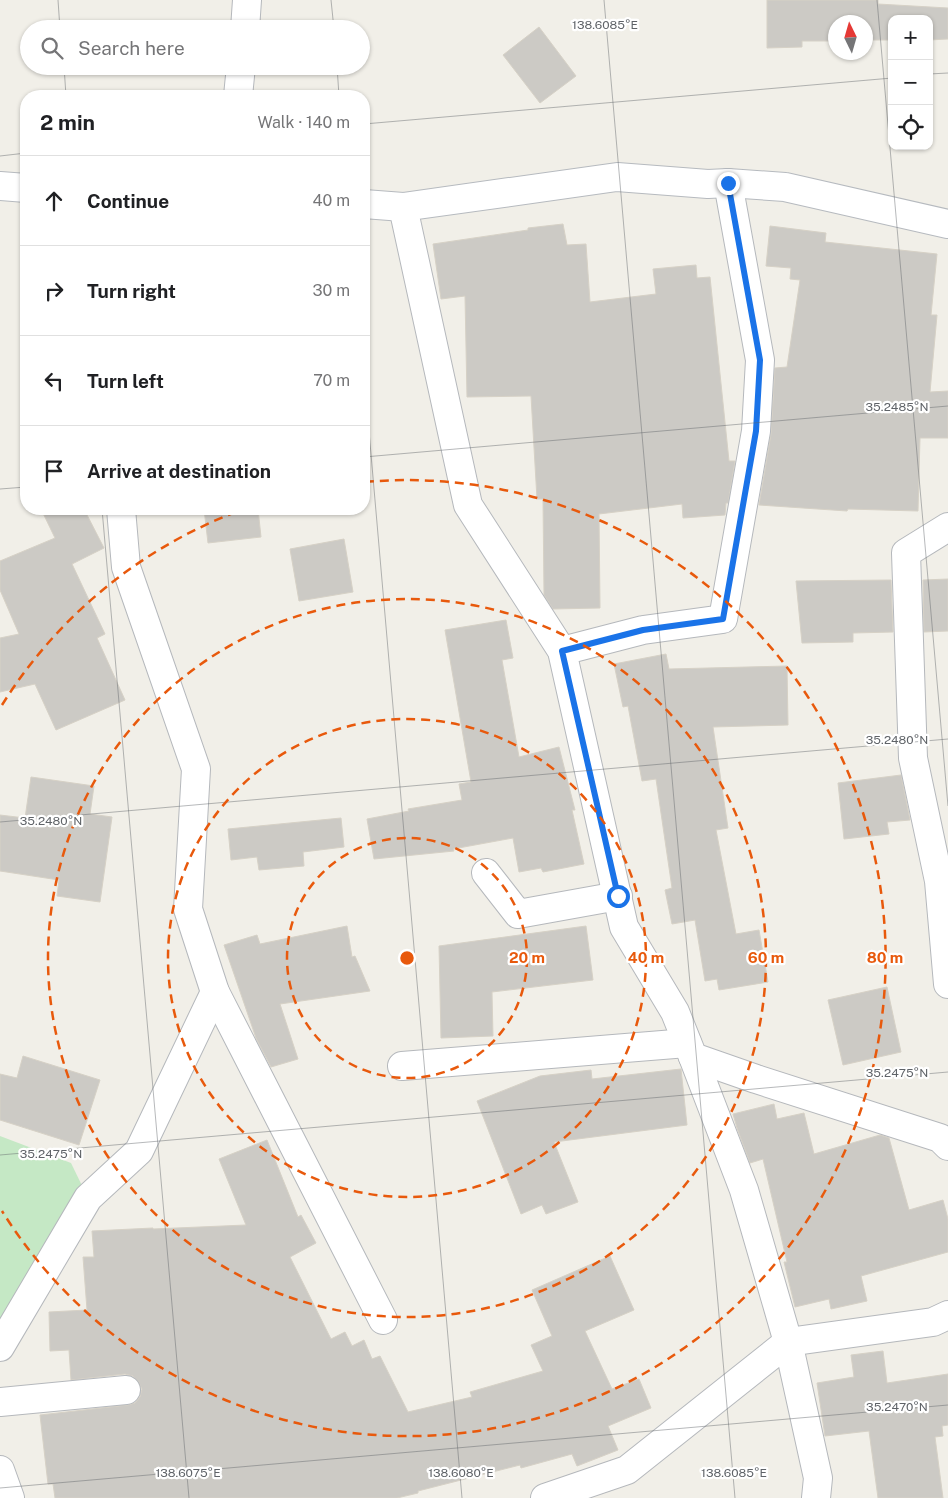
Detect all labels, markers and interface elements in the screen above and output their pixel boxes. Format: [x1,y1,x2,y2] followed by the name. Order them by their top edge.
[828,15,873,60] north arrow
[888,15,933,150] map controls
[888,15,933,60] button: +
[572,18,638,32] text: 138.6085°E
[20,20,370,75] search box
[38,34,66,62] icon: search
[78,37,185,59] text: Search here
[888,60,933,105] button: −
[888,105,933,150] button: locate
[40,110,95,135] text: 2 min
[257,113,350,132] text: Walk · 140 m
[717,172,740,195] route end
[40,187,68,215] icon: ahead
[87,190,169,212] text: Continue
[312,191,350,210] text: 40 m
[40,277,68,305] icon: right
[87,280,176,302] text: Turn right
[313,281,350,300] text: 30 m
[40,367,68,395] icon: left
[87,370,164,392] text: Turn left
[313,371,350,390] text: 70 m
[866,400,928,414] text: 35.2485°N
[40,457,68,485] icon: arrive
[87,460,271,482] text: Arrive at destination
[866,733,928,747] text: 35.2480°N
[20,814,82,828] text: 35.2480°N
[607,885,630,908] route start
[398,949,416,967] centre of rings
[509,949,545,966] text: 20 m
[628,949,664,966] text: 40 m
[748,949,784,966] text: 60 m
[867,949,903,966] text: 80 m
[866,1066,928,1080] text: 35.2475°N
[20,1147,82,1161] text: 35.2475°N
[866,1400,928,1414] text: 35.2470°N
[155,1466,221,1480] text: 138.6075°E
[428,1466,494,1480] text: 138.6080°E
[701,1466,767,1480] text: 138.6085°E

